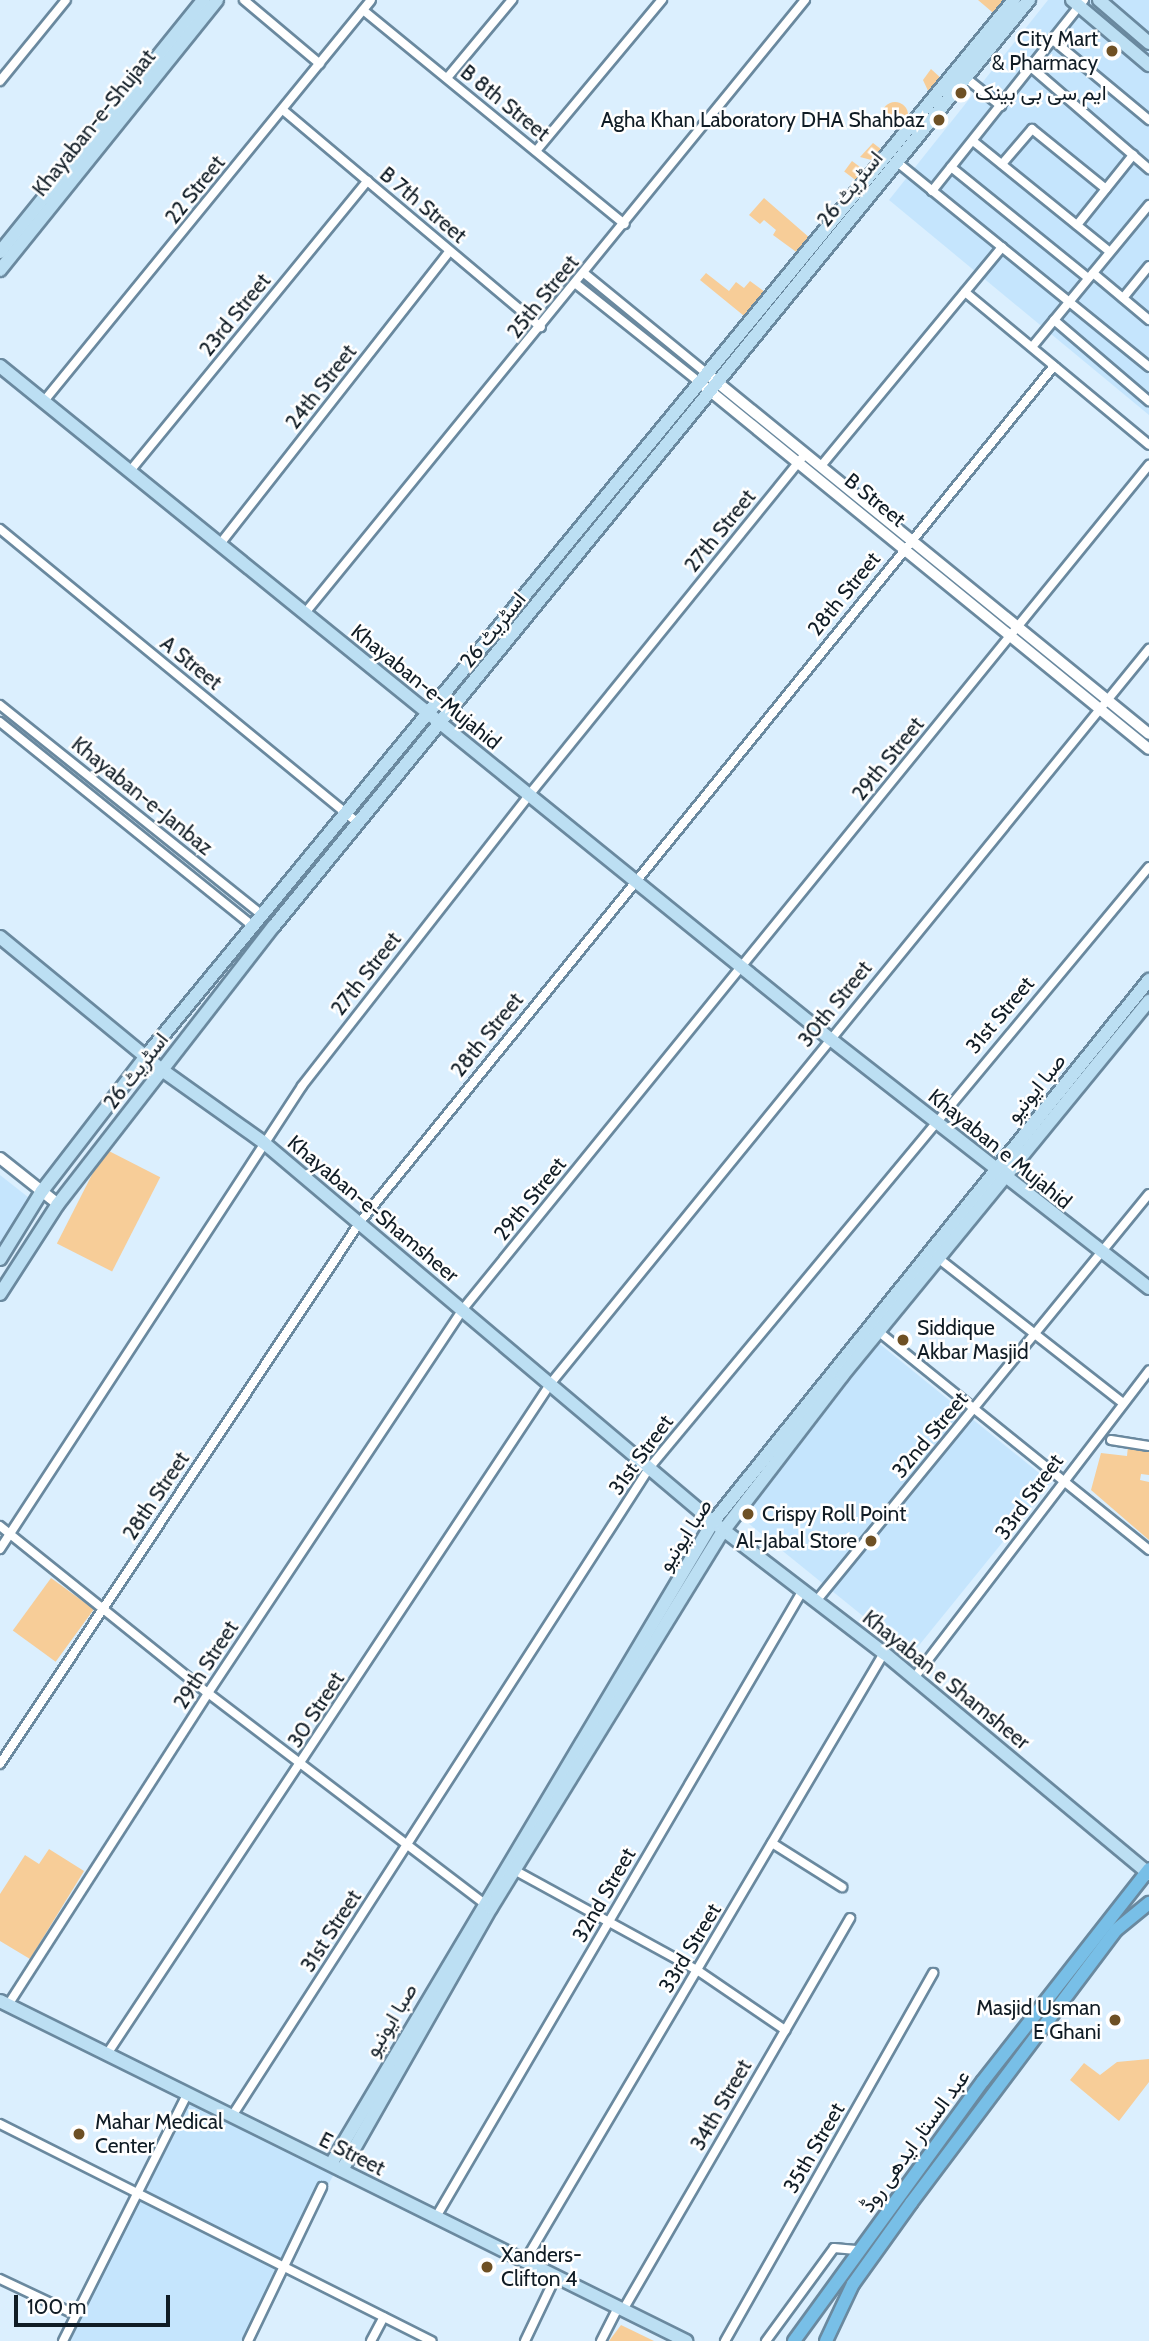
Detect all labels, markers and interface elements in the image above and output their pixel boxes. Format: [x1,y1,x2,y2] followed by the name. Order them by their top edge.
[992,26,1098,76] place label: City Mart & Pharmacy
[1104,43,1120,59] marker: City Mart & Pharmacy
[27,45,161,201] street label: Khayaban-e-Shujaat
[455,59,555,147] street label: B 8th Street
[975,80,1107,106] place label: ایم سی بی بینک
[953,85,969,101] marker: ایم سی بی بینک
[601,107,925,133] place label: Agha Khan Laboratory DHA Shahbaz
[931,112,947,128] marker: Agha Khan Laboratory DHA Shahbaz
[812,146,888,232] street label: اسٹریٹ 26
[160,151,230,229] street label: 22 Street
[375,162,471,248] street label: B 7th Street
[502,250,584,344] street label: 25th Street
[194,269,276,361] street label: 23rd Street
[280,340,362,434] street label: 24th Street
[839,468,911,532] street label: B Street
[679,485,761,577] street label: 27th Street
[802,547,886,641] street label: 28th Street
[455,587,531,673] street label: اسٹریٹ 26
[346,619,506,755] street label: Khayaban-e-Mujahid
[155,631,227,695] street label: A Street
[847,712,929,806] street label: 29th Street
[66,731,218,861] street label: Khayaban-e-Janbaz
[326,927,406,1021] street label: 27th Street
[793,956,877,1052] street label: 30th Street
[961,971,1039,1059] street label: 31st Street
[445,988,529,1082] street label: 28th Street
[98,1028,174,1114] street label: اسٹریٹ 26
[1001,1049,1071,1127] street label: صبا ایونیو
[923,1084,1077,1214] street label: Khayaban e Mujahid
[282,1130,464,1288] street label: Khayaban-e-Shamsheer
[489,1152,571,1246] street label: 29th Street
[917,1315,1029,1365] place label: Siddique Akbar Masjid
[895,1332,911,1348] marker: Siddique Akbar Masjid
[887,1387,973,1483] street label: 32nd Street
[604,1410,678,1500] street label: 31st Street
[117,1447,195,1545] street label: 28th Street
[990,1449,1068,1545] street label: 33rd Street
[652,1494,718,1576] street label: صبا ایونیو
[762,1501,906,1527] place label: Crispy Roll Point
[740,1506,756,1522] marker: Crispy Roll Point
[736,1528,857,1554] place label: Al-Jabal Store
[863,1533,879,1549] marker: Al-Jabal Store
[857,1605,1035,1755] street label: Khayaban e Shamsheer
[168,1616,244,1714] street label: 29th Street
[282,1668,350,1752] street label: 30 Street
[567,1843,641,1947] street label: 32nd Street
[295,1885,367,1977] street label: 31st Street
[654,1899,726,1997] street label: 33rd Street
[359,1979,423,2061] street label: صبا ایونیو
[976,1995,1101,2045] place label: Masjid Usman E Ghani
[1107,2012,1123,2028] marker: Masjid Usman E Ghani
[685,2055,757,2155] street label: 34th Street
[855,2065,975,2217] street label: عبد الستار ایدھی روڈ
[778,2098,850,2198] street label: 35th Street
[95,2109,223,2159] place label: Mahar Medical Center
[69,2124,89,2144] marker: Mahar Medical Center
[315,2127,389,2181] street label: E Street
[501,2242,582,2292] place label: Xanders- Clifton 4
[479,2259,495,2275] marker: Xanders- Clifton 4
[18,2282,173,2326] scale bar
[27,2294,86,2319] text: 100 m

